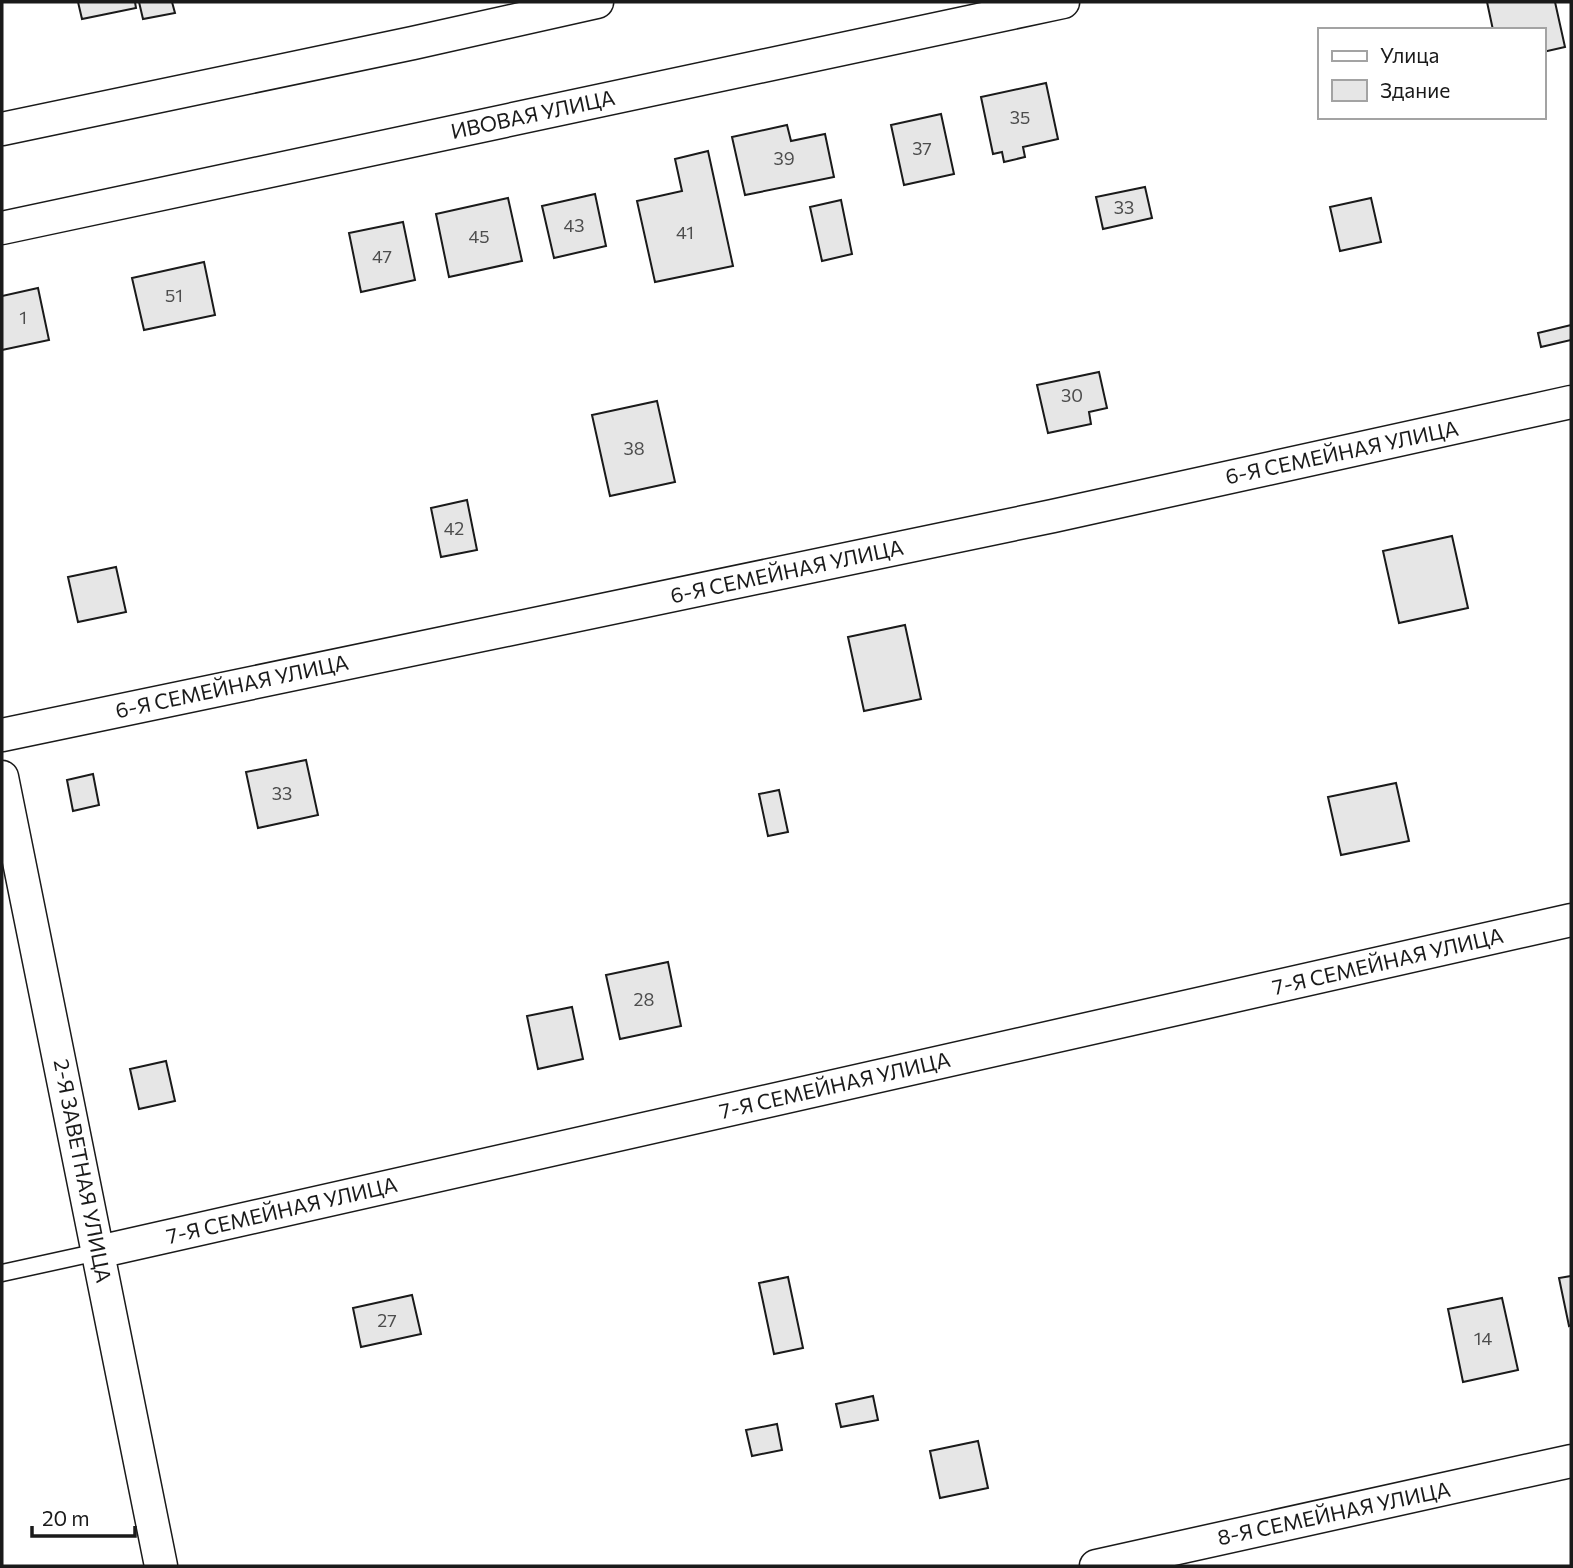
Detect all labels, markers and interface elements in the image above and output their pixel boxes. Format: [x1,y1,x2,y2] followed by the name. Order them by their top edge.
[1318,28,1545,119] legend
[1380,42,1439,67] text: Улица
[1380,77,1450,102] text: Здание
[448,84,617,143] street label: ИВОВАЯ УЛИЦА
[1010,106,1030,128] house number: 35
[912,137,932,159] house number: 37
[773,147,795,169] house number: 39
[1114,196,1134,218] house number: 33
[563,214,585,236] house number: 43
[676,221,694,243] house number: 41
[468,225,490,247] house number: 45
[372,245,392,267] house number: 47
[165,284,183,306] house number: 51
[19,306,27,328] house number: 1
[1061,384,1083,406] house number: 30
[1223,415,1461,488] street label: 6-Я СЕМЕЙНАЯ УЛИЦА
[623,437,645,459] house number: 38
[444,517,464,539] house number: 42
[668,534,906,607] street label: 6-Я СЕМЕЙНАЯ УЛИЦА
[113,649,351,722] street label: 6-Я СЕМЕЙНАЯ УЛИЦА
[272,782,292,804] house number: 33
[1270,922,1505,999] street label: 7-Я СЕМЕЙНАЯ УЛИЦА
[634,988,655,1010] house number: 28
[717,1046,952,1123] street label: 7-Я СЕМЕЙНАЯ УЛИЦА
[50,1057,117,1285] street label: 2-Я ЗАВЕТНАЯ УЛИЦА
[164,1171,399,1248] street label: 7-Я СЕМЕЙНАЯ УЛИЦА
[377,1309,397,1331] house number: 27
[1474,1327,1492,1349] house number: 14
[1215,1476,1453,1549] street label: 8-Я СЕМЕЙНАЯ УЛИЦА
[32,1494,135,1538] scale bar
[42,1505,90,1530] text: 20 m

